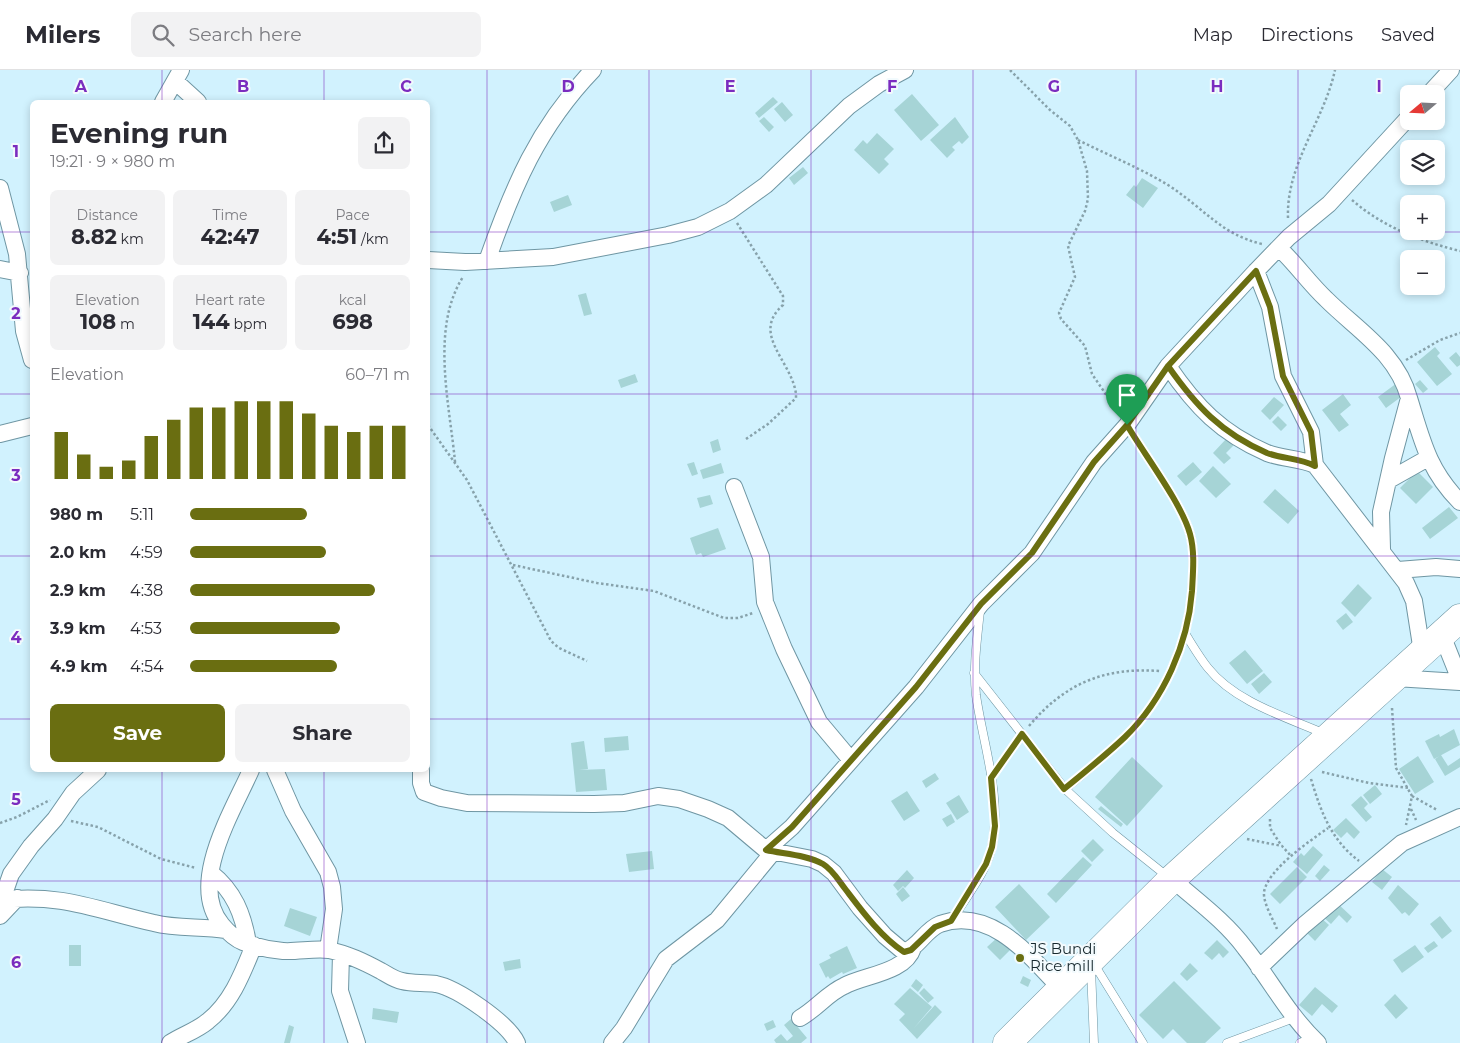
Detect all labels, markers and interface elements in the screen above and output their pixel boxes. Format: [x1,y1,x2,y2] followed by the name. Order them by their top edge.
[131,12,481,57] search box
[25,20,101,49] text: Milers
[149,21,177,49] icon: search
[189,23,302,46] text: Search here
[1193,24,1233,46] text: Map
[1261,24,1353,46] text: Directions
[1381,24,1435,46] text: Saved
[74,77,88,96] text: A
[237,77,249,96] text: B
[400,77,412,96] text: C
[561,77,575,96] text: D
[725,77,735,96] text: E
[887,77,897,96] text: F
[1048,77,1060,96] text: G
[1211,77,1223,96] text: H
[1376,77,1382,96] text: I
[1400,85,1445,130] north arrow
[1400,85,1445,295] map controls
[50,116,228,150] text: Evening run
[358,117,410,169] button: share
[1400,140,1445,185] button: layers
[13,142,19,161] text: 1
[50,152,175,171] text: 19:21 · 9 × 980 m
[1400,195,1445,240] button: +
[77,206,138,224] text: Distance
[212,206,248,224] text: Time
[335,206,370,224] text: Pace
[71,224,117,249] text: 8.82
[201,224,259,249] text: 42:47
[316,224,357,249] text: 4:51
[117,230,144,248] text: km
[357,230,389,248] text: /km
[1400,250,1445,295] button: −
[75,291,140,309] text: Elevation
[195,291,265,309] text: Heart rate
[339,291,367,309] text: kcal
[11,304,21,323] text: 2
[80,309,116,334] text: 108
[193,309,230,334] text: 144
[332,309,373,334] text: 698
[116,315,135,333] text: m
[230,315,267,333] text: bpm
[50,365,124,384] text: Elevation
[345,365,410,384] text: 60–71 m
[1106,374,1148,425] pin
[1113,381,1141,409] icon: arrive
[10,466,21,485] text: 3
[50,505,103,524] text: 980 m
[130,505,154,524] text: 5:11
[50,543,106,562] text: 2.0 km
[130,543,163,562] text: 4:59
[50,581,106,600] text: 2.9 km
[130,581,163,600] text: 4:38
[50,619,106,638] text: 3.9 km
[130,619,162,638] text: 4:53
[10,628,22,647] text: 4
[50,657,107,676] text: 4.9 km
[130,657,164,676] text: 4:54
[50,704,225,762] button: Save
[235,704,410,762] button: Share
[11,790,21,809] text: 5
[1029,939,1096,975] place label: JS Bundi Rice mill
[1014,952,1026,964] marker: JS Bundi Rice mill
[11,953,21,972] text: 6

